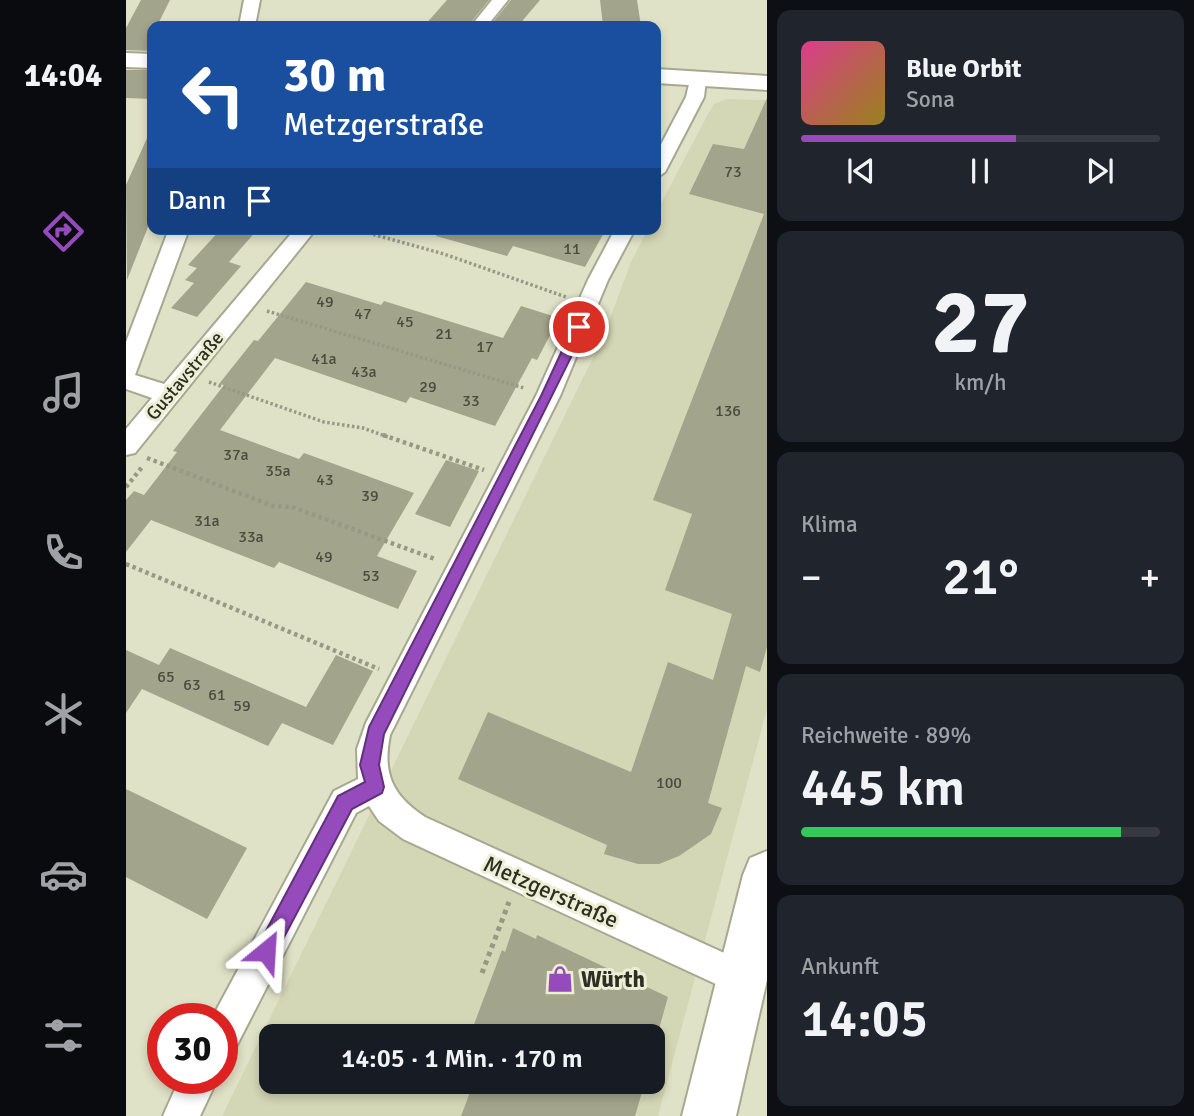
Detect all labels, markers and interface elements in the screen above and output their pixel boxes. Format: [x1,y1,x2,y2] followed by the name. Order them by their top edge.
[283,45,386,105] text: 30 m
[168,49,259,140] icon: left
[906,53,1022,85] text: Blue Orbit
[24,56,102,95] text: 14:04
[906,85,955,114] text: Sona
[283,105,484,144] text: Metzgerstraße
[842,152,880,190] icon: previous
[961,152,999,190] icon: pause
[1081,152,1119,190] icon: next
[724,162,742,182] house number: 73
[240,182,278,220] icon: arrive
[168,185,226,217] text: Dann
[39,207,88,256] icon: directions
[563,239,581,259] house number: 11
[931,266,1030,379] text: 27
[316,292,334,312] house number: 49
[549,297,609,357] pin
[354,304,372,324] house number: 47
[560,308,598,346] icon: arrive
[396,312,414,332] house number: 45
[435,324,453,344] house number: 21
[141,327,229,425] street label: Gustavstraße
[476,337,494,357] house number: 17
[311,349,337,369] house number: 41a
[351,362,377,382] house number: 43a
[39,368,88,417] icon: music
[954,368,1007,397] text: km/h
[419,377,437,397] house number: 29
[462,391,480,411] house number: 33
[715,401,741,421] house number: 136
[223,445,249,465] house number: 37a
[265,461,291,481] house number: 35a
[316,470,334,490] house number: 43
[361,486,379,506] house number: 39
[801,510,858,539] text: Klima
[194,511,220,531] house number: 31a
[238,527,264,547] house number: 33a
[39,528,88,577] icon: phone
[942,545,1019,609] text: 21°
[315,547,333,567] house number: 49
[801,554,822,601] text: −
[1139,554,1160,601] text: +
[362,566,380,586] house number: 53
[157,667,175,687] house number: 65
[183,675,201,695] house number: 63
[208,685,226,705] house number: 61
[39,689,88,738] icon: climate
[233,696,251,716] house number: 59
[801,721,971,750] text: Reichweite · 89%
[801,756,965,820] text: 445 km
[656,773,682,793] house number: 100
[479,849,623,935] street label: Metzgerstraße
[39,850,88,899] icon: car
[229,914,303,988] position arrow
[801,952,879,981] text: Ankunft
[545,964,575,994] shop icon: Würth
[581,965,645,994] place label: Würth
[801,987,928,1051] text: 14:05
[147,1003,238,1094] speed limit sign: 30
[39,1011,88,1060] icon: filters
[341,1043,583,1075] text: 14:05 · 1 Min. · 170 m

